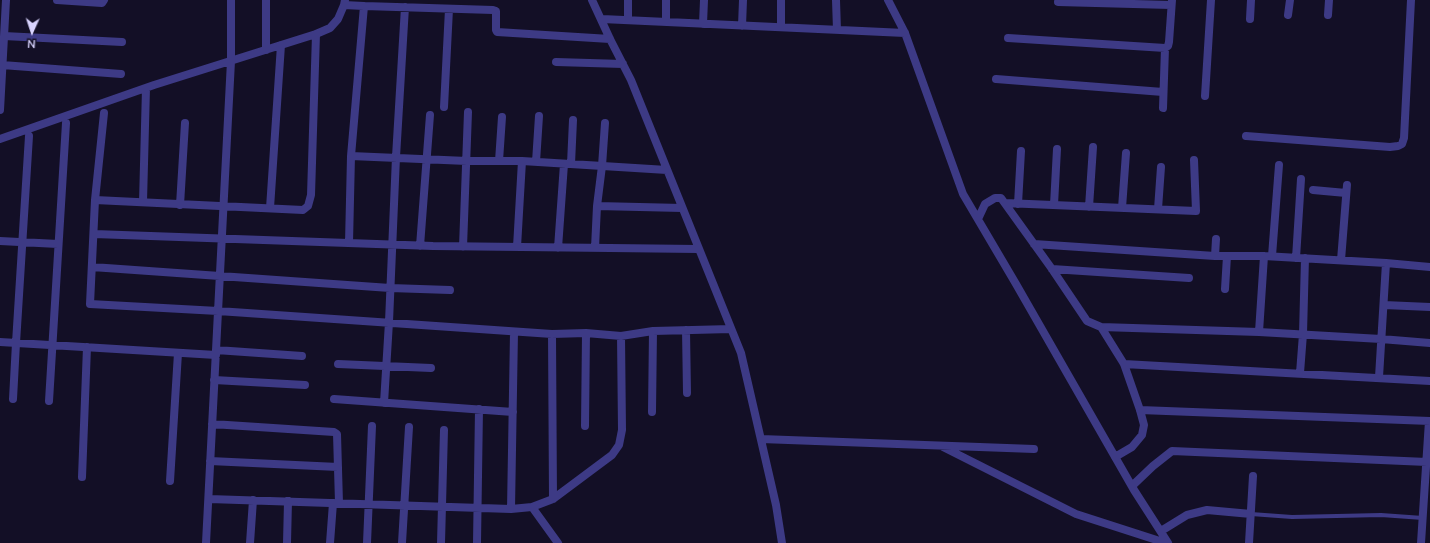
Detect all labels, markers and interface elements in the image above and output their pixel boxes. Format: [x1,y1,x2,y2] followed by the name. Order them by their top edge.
[12,12,52,52] north arrow
[27,37,36,51] text: N

